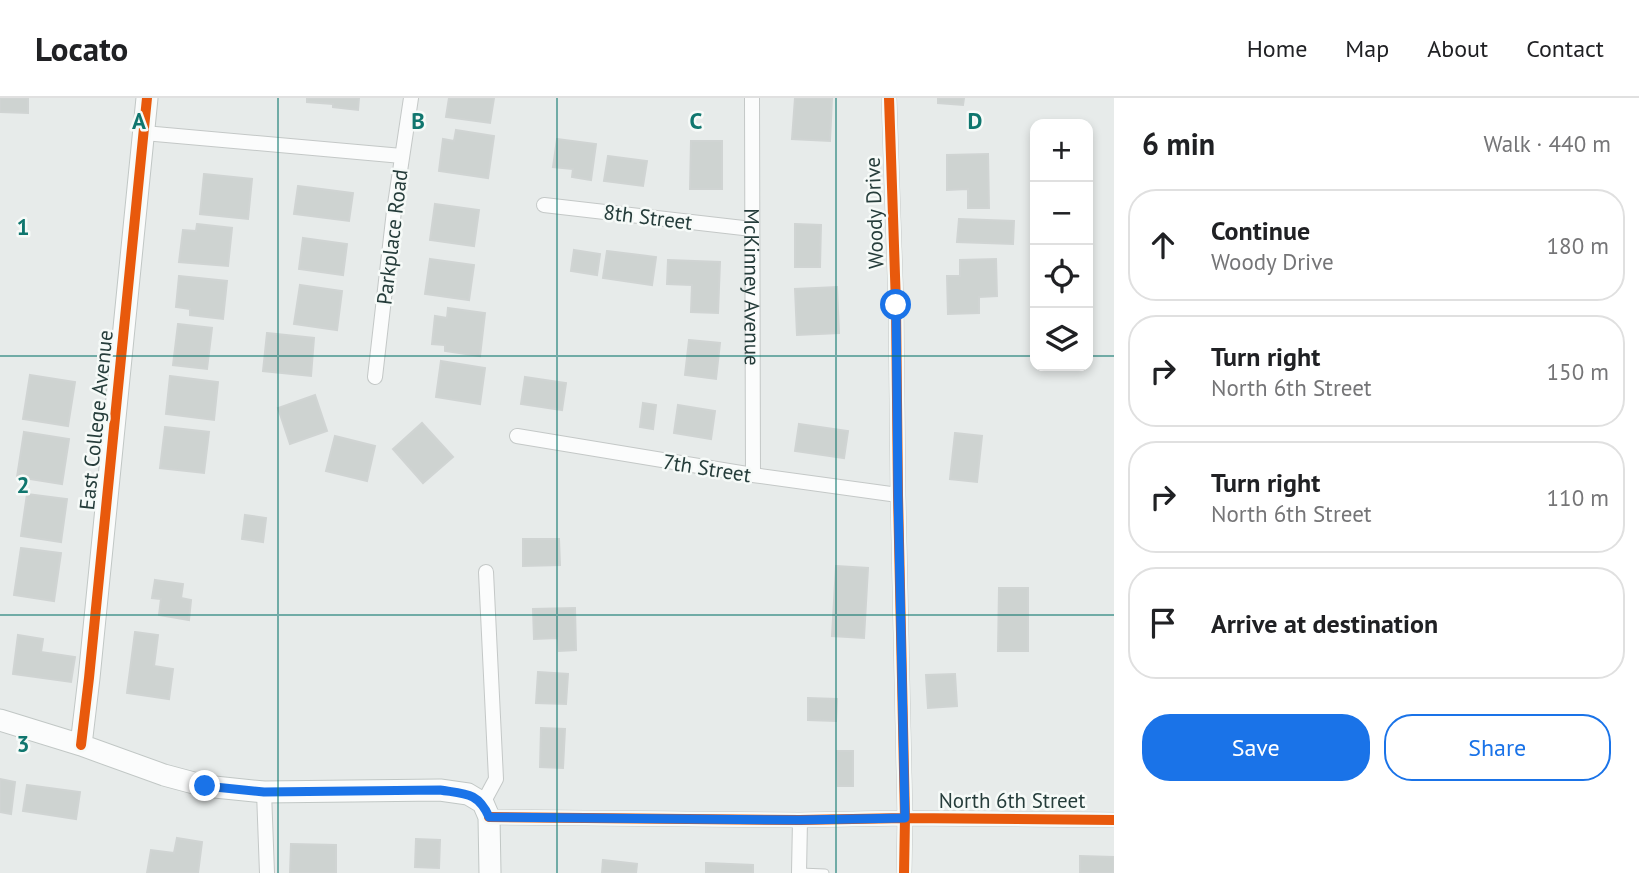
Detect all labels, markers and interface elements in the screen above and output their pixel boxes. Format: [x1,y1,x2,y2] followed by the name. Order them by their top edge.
[35,27,128,70] text: Locato
[1247,33,1307,64] text: Home
[1345,33,1389,64] text: Map
[1427,33,1488,64] text: About
[1526,33,1604,64] text: Contact
[132,106,146,135] text: A
[411,106,425,135] text: B
[690,106,703,135] text: C
[968,106,982,135] text: D
[1030,119,1093,371] map controls
[1030,119,1093,182] button: +
[1142,124,1215,163] text: 6 min
[1484,129,1611,158] text: Walk · 440 m
[859,157,889,269] street label: Woody Drive
[370,168,414,306] street label: Parkplace Road
[1030,182,1093,245] button: −
[602,198,694,236] street label: 8th Street
[739,208,766,366] street label: McKinney Avenue
[16,212,30,241] text: 1
[1211,214,1310,247] text: Continue
[1144,226,1182,264] icon: ahead
[1547,231,1609,260] text: 180 m
[1030,245,1093,308] button: locate
[1211,247,1334,276] text: Woody Drive
[880,289,911,320] route start
[1030,308,1093,371] button: layers
[73,329,119,511] street label: East College Avenue
[1211,340,1320,373] text: Turn right
[1144,352,1182,390] icon: right
[1547,357,1609,386] text: 150 m
[1211,373,1372,402] text: North 6th Street
[661,448,753,488] street label: 7th Street
[1211,466,1320,499] text: Turn right
[16,470,30,499] text: 2
[1144,478,1182,516] icon: right
[1547,483,1609,512] text: 110 m
[1211,499,1372,528] text: North 6th Street
[1144,604,1182,642] icon: arrive
[1211,607,1438,640] text: Arrive at destination
[1142,714,1370,781] button: Save
[1384,714,1611,781] button: Share
[16,729,30,758] text: 3
[189,770,220,801] route end
[939,787,1085,814] street label: North 6th Street

